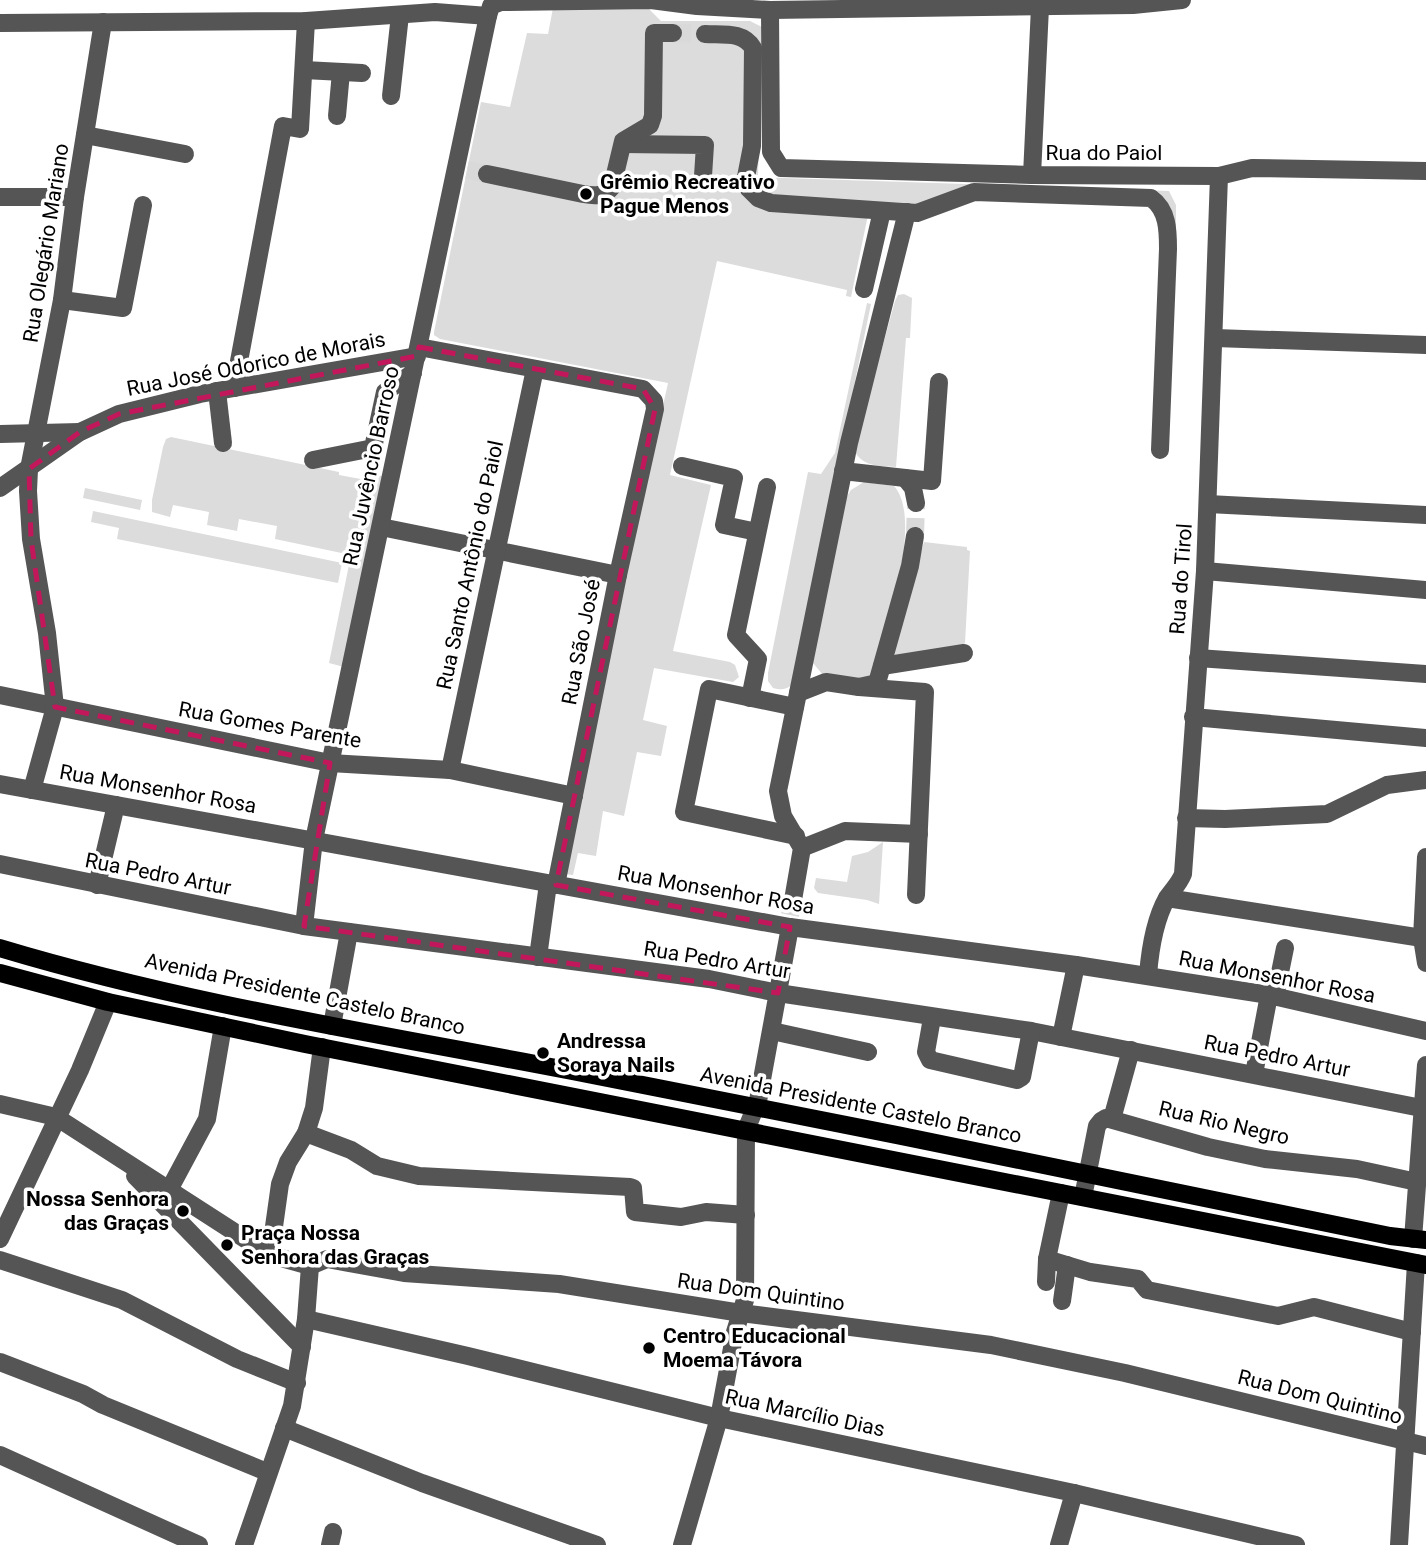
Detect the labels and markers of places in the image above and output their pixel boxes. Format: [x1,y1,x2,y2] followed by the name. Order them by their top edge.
[600,170,775,218] place label: Grêmio Recreativo Pague Menos
[578,186,594,202] marker: Grêmio Recreativo Pague Menos
[557,1029,675,1077] place label: Andressa Soraya Nails
[535,1045,551,1061] marker: Andressa Soraya Nails
[26,1187,169,1235] place label: Nossa Senhora das Graças
[175,1203,191,1219] marker: Nossa Senhora das Graças
[241,1221,430,1269] place label: Praça Nossa Senhora das Graças
[219,1237,235,1253] marker: Praça Nossa Senhora das Graças
[663,1324,846,1372] place label: Centro Educacional Moema Távora
[641,1340,657,1356] marker: Centro Educacional Moema Távora

